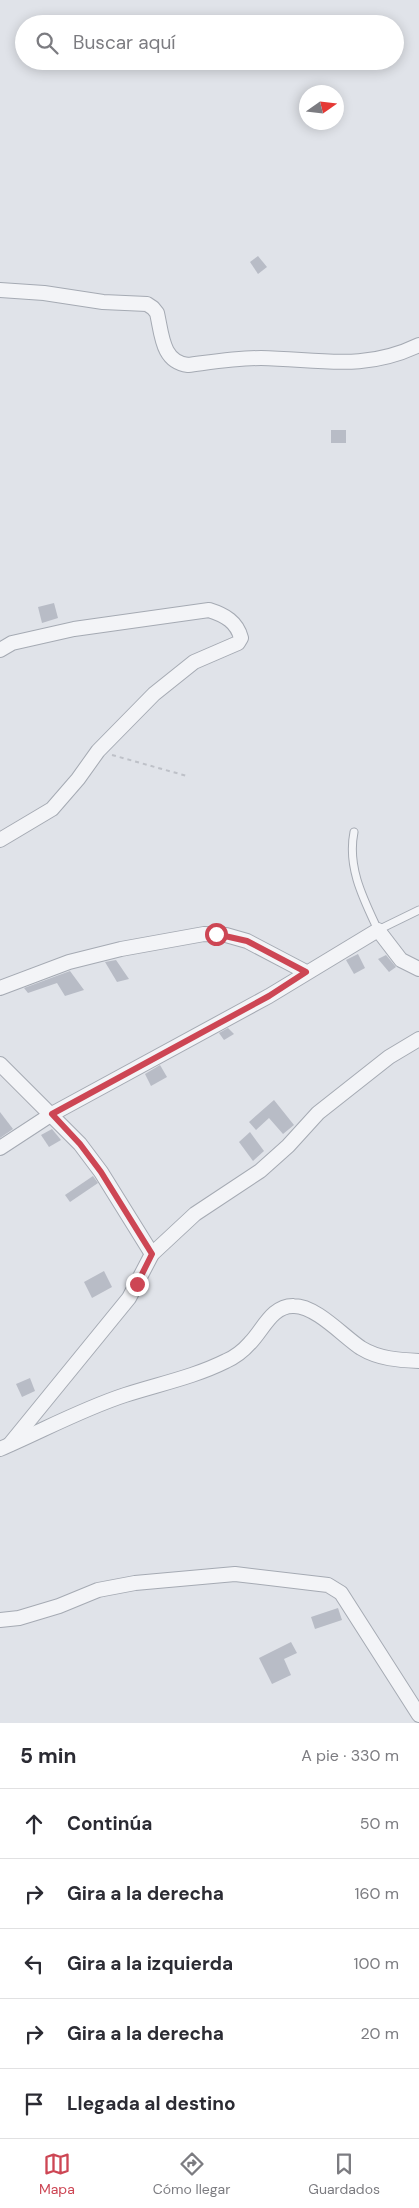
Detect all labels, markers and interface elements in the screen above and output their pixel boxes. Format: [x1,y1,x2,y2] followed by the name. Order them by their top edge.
[15,15,404,70] search box
[33,29,61,57] icon: search
[73,30,176,55] text: Buscar aquí
[299,85,344,130] north arrow
[205,923,228,946] route start
[126,1273,149,1296] route end
[20,1742,76,1770] text: 5 min
[301,1745,399,1766] text: A pie · 330 m
[20,1810,48,1838] icon: ahead
[67,1811,152,1836] text: Continúa
[360,1813,399,1834] text: 50 m
[20,1880,48,1908] icon: right
[67,1881,224,1906] text: Gira a la derecha
[355,1883,399,1904] text: 160 m
[20,1950,48,1978] icon: left
[67,1951,233,1976] text: Gira a la izquierda
[354,1953,399,1974] text: 100 m
[20,2020,48,2048] icon: right
[67,2021,224,2046] text: Gira a la derecha
[360,2023,399,2044] text: 20 m
[20,2090,48,2118] icon: arrive
[67,2091,236,2116] text: Llegada al destino
[39,2150,75,2198] tab: Mapa
[153,2150,230,2198] tab: Cómo llegar
[308,2150,380,2198] tab: Guardados

